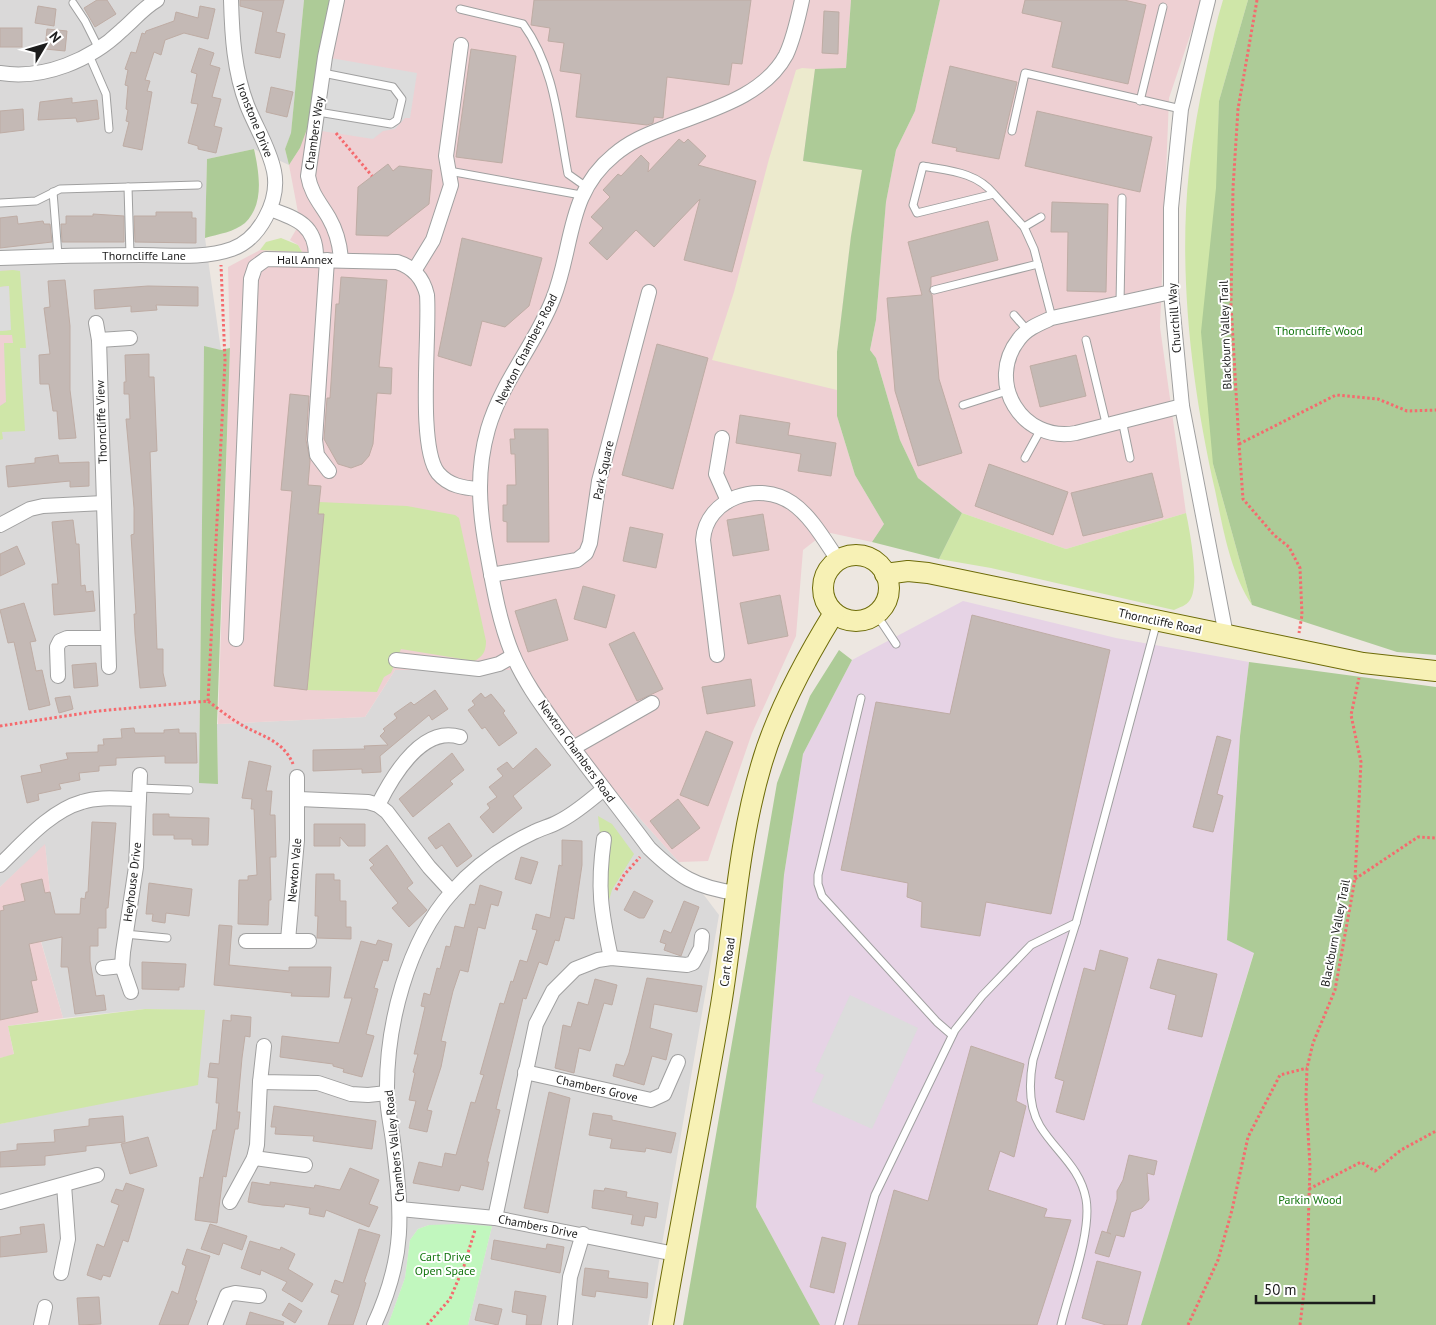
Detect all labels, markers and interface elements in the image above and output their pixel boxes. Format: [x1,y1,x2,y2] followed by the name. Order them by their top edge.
[20,20,70,70] north arrow
[45,28,65,46] text: N
[233,81,277,159] street label: Ironstone Drive
[301,95,327,171] street label: Chambers Way
[102,248,186,263] street label: Thorncliffe Lane
[277,252,333,267] street label: Hall Annex
[1216,280,1234,390] street label: Blackburn Valley Trail
[1164,282,1184,354] street label: Churchill Way
[492,291,560,407] street label: Newton Chambers Road
[1275,323,1363,338] park label: Thorncliffe Wood
[92,380,110,464] street label: Thorncliffe View
[589,439,617,501] street label: Park Square
[1117,605,1203,637] street label: Thorncliffe Road
[535,697,619,805] street label: Newton Chambers Road
[284,837,304,903] street label: Newton Vale
[120,841,144,923] street label: Heyhouse Drive
[1317,877,1353,988] street label: Blackburn Valley Trail
[716,936,738,988] street label: Cart Road
[555,1071,639,1105] street label: Chambers Grove
[381,1089,407,1203] street label: Chambers Valley Road
[1278,1192,1342,1207] park label: Parkin Wood
[497,1211,579,1241] street label: Chambers Drive
[415,1249,475,1278] park label: Cart Drive Open Space
[1256,1272,1374,1304] scale bar
[1264,1280,1297,1299] text: 50 m

